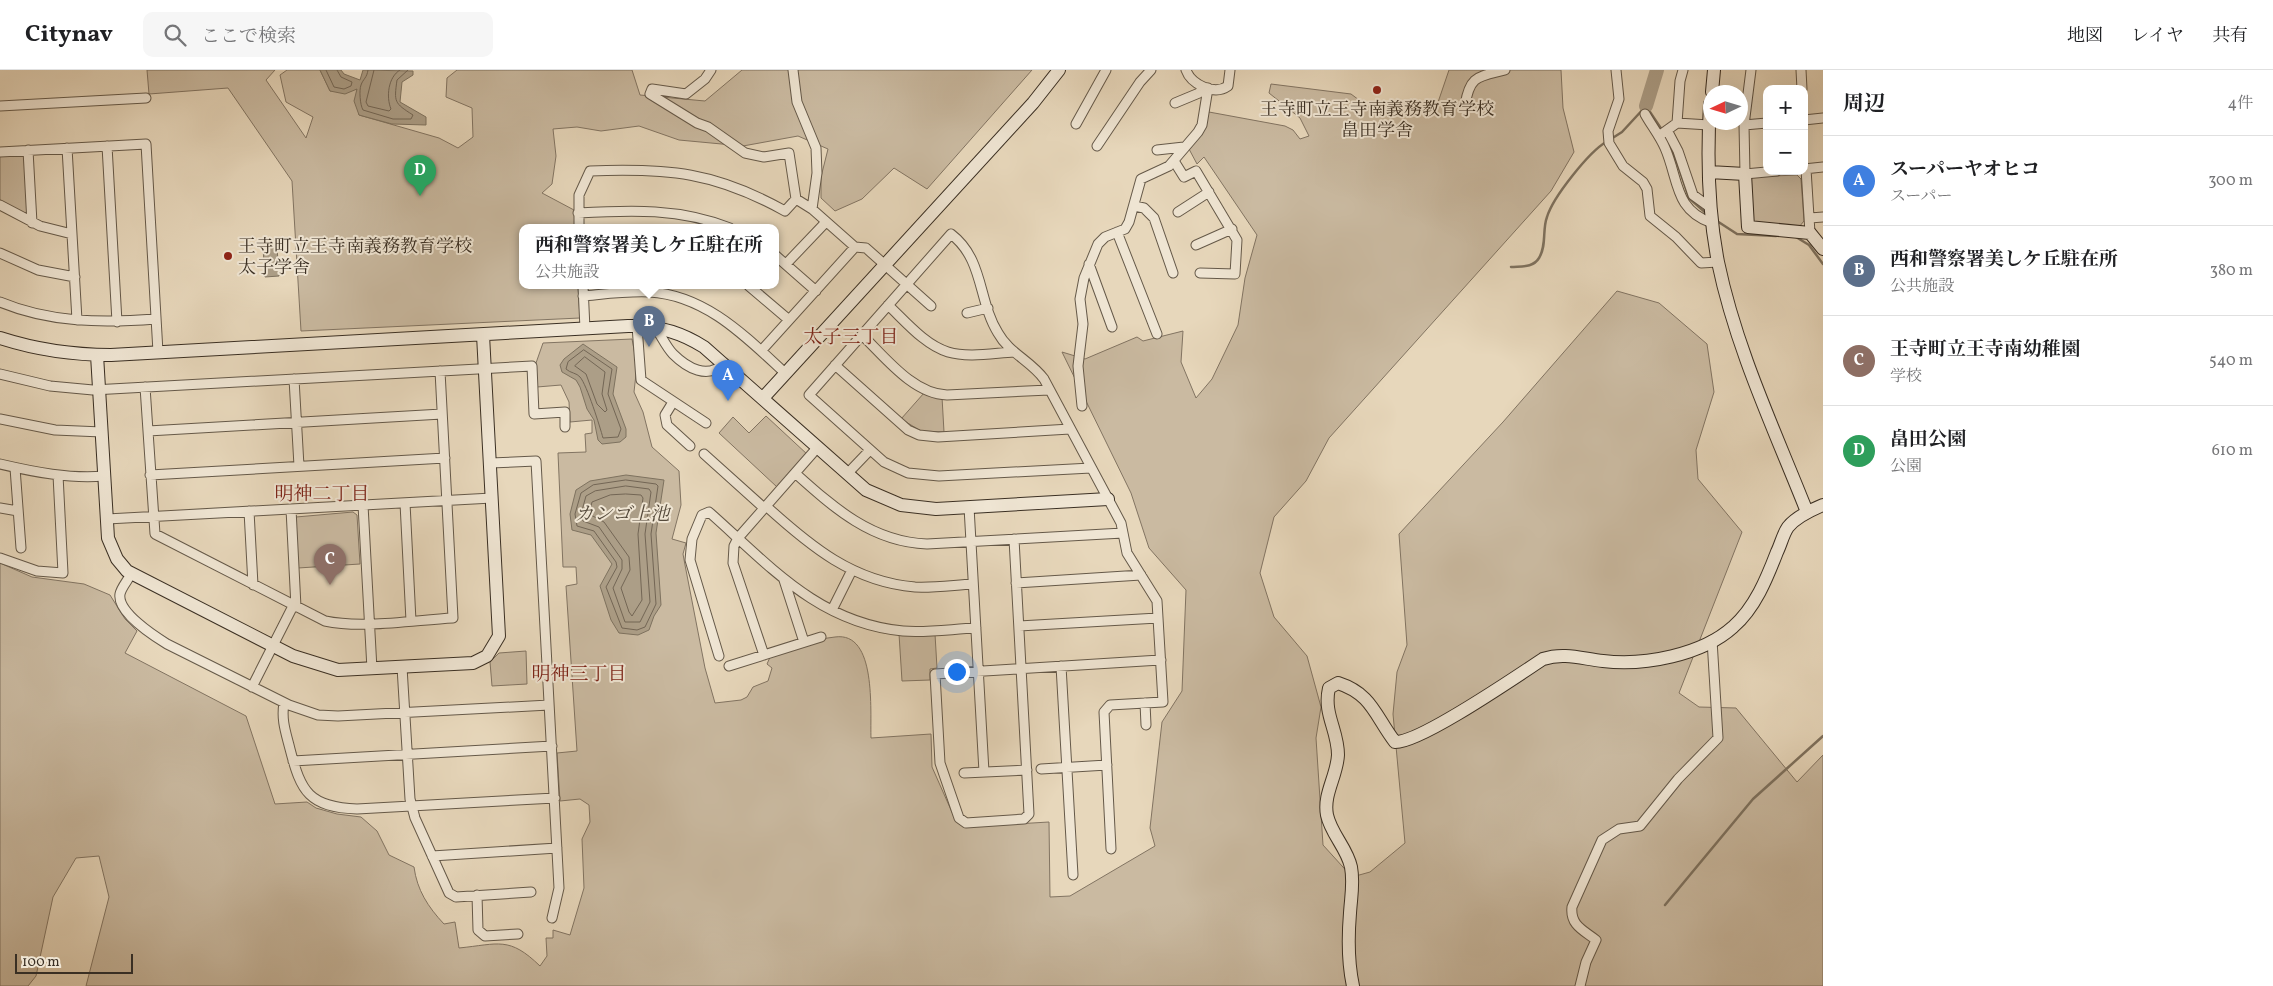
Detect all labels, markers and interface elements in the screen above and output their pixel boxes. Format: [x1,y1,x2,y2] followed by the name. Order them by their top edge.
[143,12,493,57] search box
[25,18,113,52] text: Citynav
[161,21,189,49] icon: search
[201,24,296,50] text: ここで検索
[2067,24,2103,49] text: 地図
[2131,24,2184,49] text: レイヤ
[2212,24,2248,49] text: 共有
[1371,84,1383,96] marker: 王寺町立王寺南義務教育学校 畠田学舎
[1703,85,1748,130] north arrow
[1763,85,1808,175] map controls
[1763,85,1808,130] button: +
[1843,90,1885,119] text: 周辺
[2227,93,2253,115] text: 4件
[1260,98,1494,144] place label: 王寺町立王寺南義務教育学校 畠田学舎
[1763,130,1808,175] button: −
[404,155,436,196] pin: D
[1890,157,2040,183] text: スーパーヤオヒコ
[1853,170,1865,192] text: A
[2208,170,2253,192] text: 300 m
[1890,186,1952,208] text: スーパー
[519,224,779,289] popup
[535,233,763,259] text: 西和警察署美しケ丘駐在所
[238,235,472,281] place label: 王寺町立王寺南義務教育学校 太子学舎
[1890,247,2118,273] text: 西和警察署美しケ丘駐在所
[222,250,234,262] marker: 王寺町立王寺南義務教育学校 太子学舎
[1854,260,1864,282] text: B
[2210,260,2253,282] text: 380 m
[535,262,599,284] text: 公共施設
[1890,276,1954,298] text: 公共施設
[633,306,665,347] pin: B
[803,325,899,351] district label: 太子三丁目
[1890,337,2080,363] text: 王寺町立王寺南幼稚園
[1854,350,1864,372] text: C
[2209,350,2253,372] text: 540 m
[712,360,744,401] pin: A
[1890,366,1922,388] text: 学校
[1890,427,1966,453] text: 畠田公園
[1853,440,1865,462] text: D
[2212,440,2253,462] text: 610 m
[1890,456,1922,478] text: 公園
[274,482,370,508] district label: 明神二丁目
[574,502,671,528] water label: カンゴ上池
[314,544,346,585] pin: C
[944,659,970,685] your location
[531,662,627,688] district label: 明神三丁目
[15,951,132,974] scale bar
[22,953,60,972] text: 100 m

